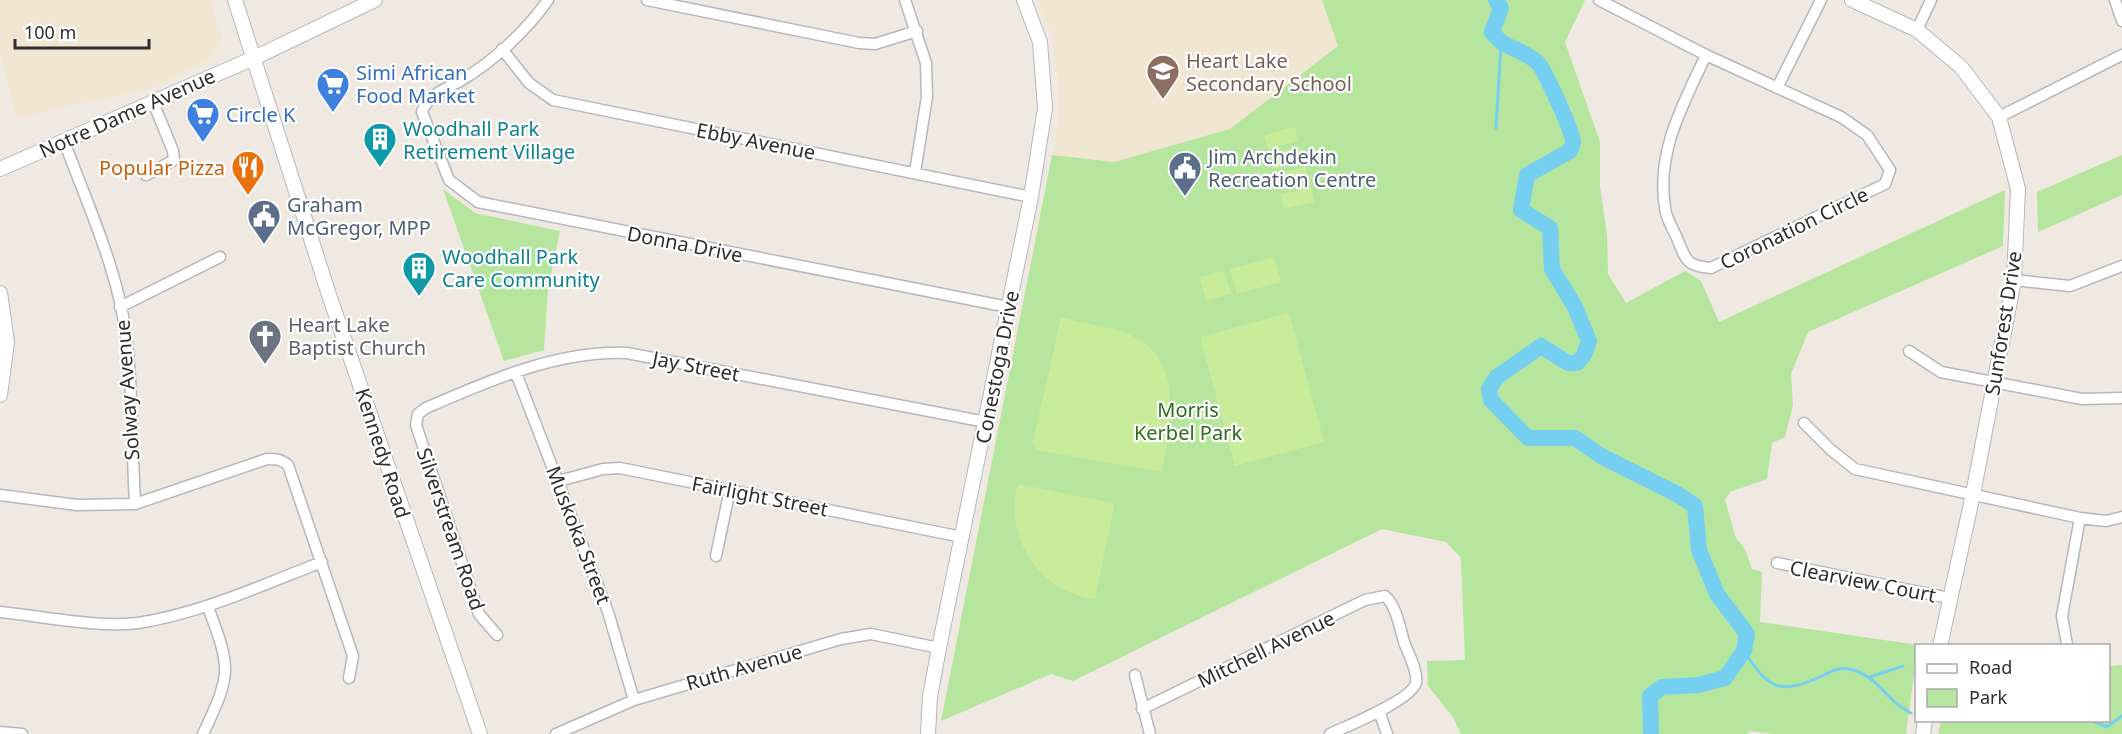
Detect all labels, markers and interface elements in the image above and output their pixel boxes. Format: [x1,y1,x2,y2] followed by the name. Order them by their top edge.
[15,12,148,50] scale bar
[24,20,76,44] text: 100 m
[1186,47,1352,97] place label: Heart Lake Secondary School
[1145,53,1181,100] school or university icon: Heart Lake Secondary School
[356,59,475,109] place label: Simi African Food Market
[35,62,219,164] street label: Notre Dame Avenue
[315,66,351,113] supermarket icon: Simi African Food Market
[185,96,221,143] supermarket icon: Circle K
[226,101,296,128] place label: Circle K
[403,115,575,165] place label: Woodhall Park Retirement Village
[694,116,818,166] street label: Ebby Avenue
[362,121,398,168] building icon: Woodhall Park Retirement Village
[1206,143,1376,193] place label: Jim Archdekin Recreation Centre
[230,149,266,196] restaurant icon: Popular Pizza
[1167,150,1203,197] public building icon: Jim Archdekin Recreation Centre
[99,154,225,181] place label: Popular Pizza
[1715,180,1873,276] street label: Coronation Circle
[287,191,431,241] place label: Graham McGregor, MPP
[246,198,282,245] public building icon: Graham McGregor, MPP
[625,220,745,268] street label: Donna Drive
[442,243,600,293] place label: Woodhall Park Care Community
[1978,249,2028,397] street label: Sunforest Drive
[401,250,437,297] building icon: Woodhall Park Care Community
[969,288,1025,446] street label: Conestoga Drive
[288,311,426,361] place label: Heart Lake Baptist Church
[247,318,283,365] church icon: Heart Lake Baptist Church
[109,319,145,461] street label: Solway Avenue
[648,344,742,388] street label: Jay Street
[349,384,417,522] street label: Kennedy Road
[1134,396,1242,446] park label: Morris Kerbel Park
[411,444,491,614] street label: Silverstream Road
[540,462,618,608] street label: Muskoka Street
[690,470,830,522] street label: Fairlight Street
[1788,554,1938,608] street label: Clearview Court
[1193,604,1339,694] street label: Mitchell Avenue
[683,638,805,696] street label: Ruth Avenue
[1915,644,2110,722] legend
[1969,655,2012,679] text: Road
[1969,685,2007,709] text: Park

